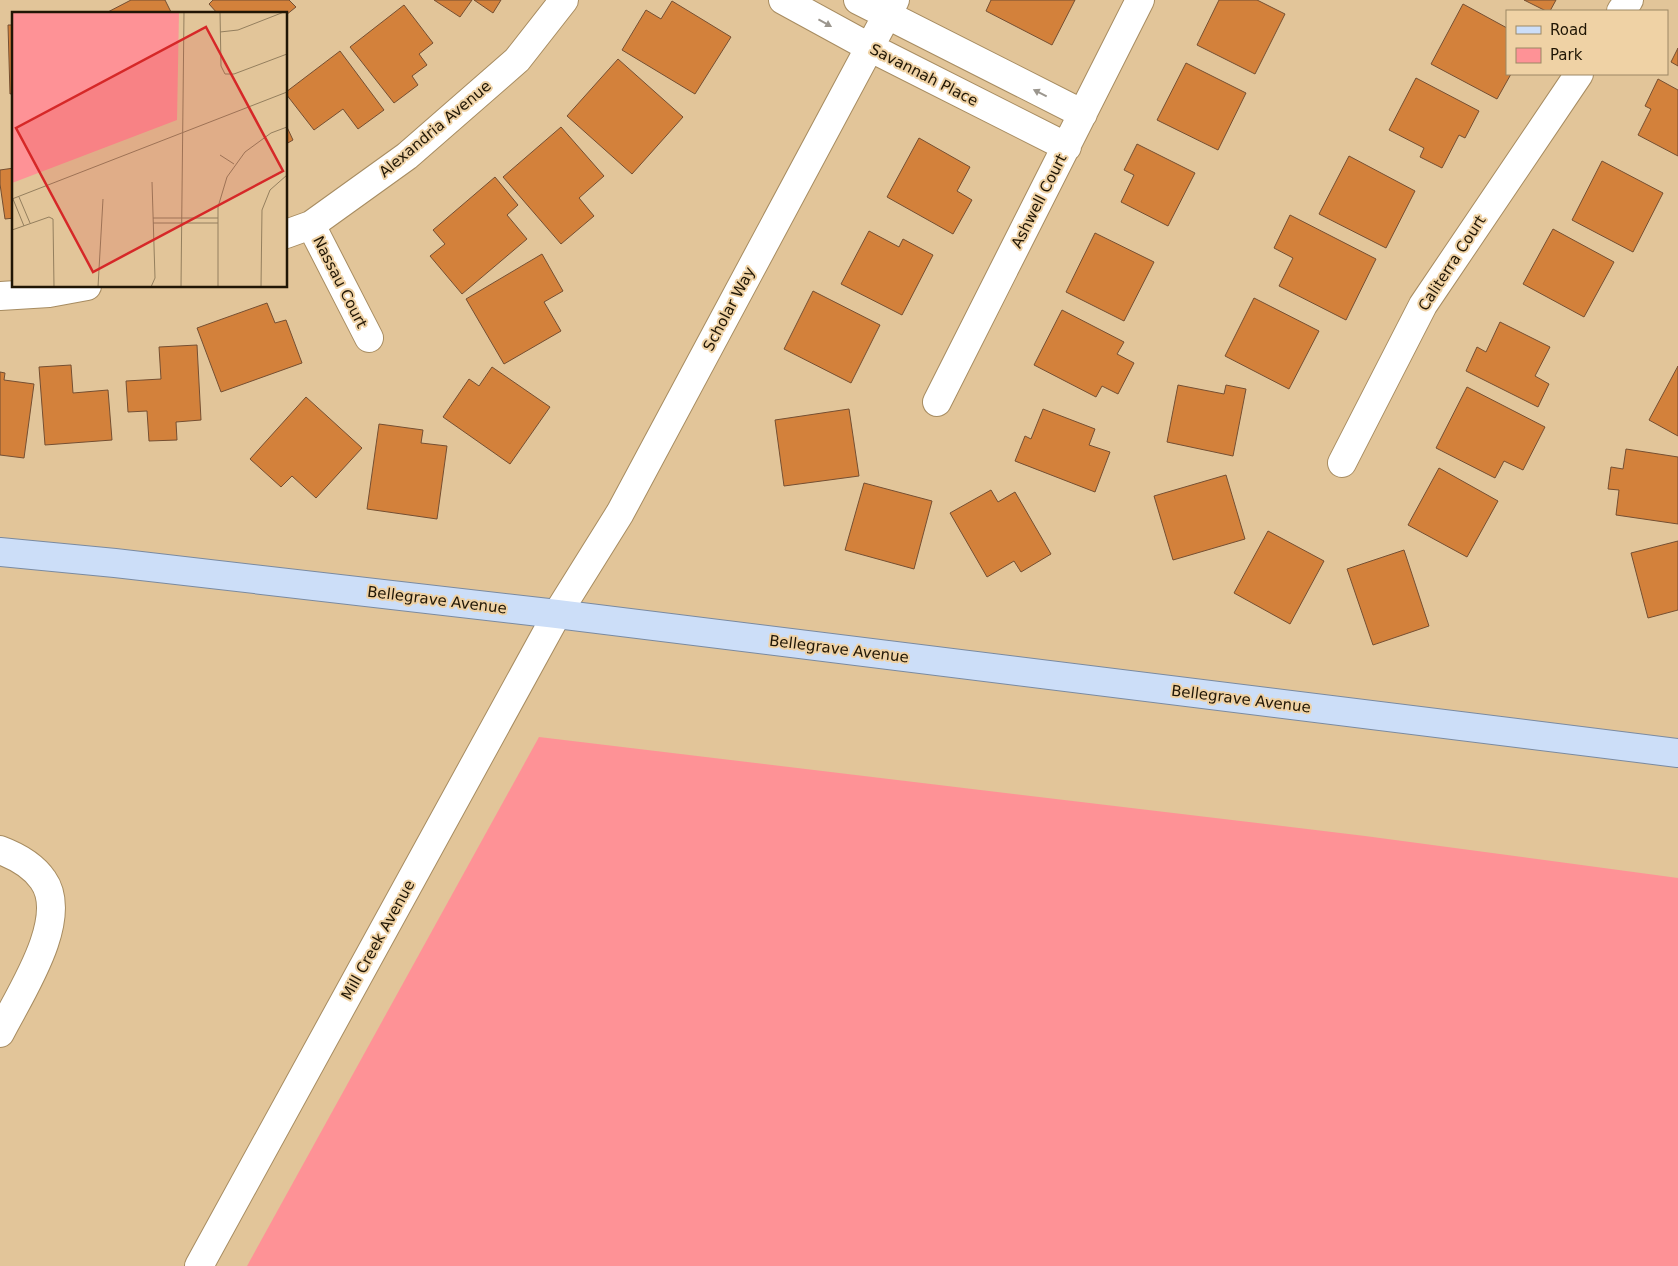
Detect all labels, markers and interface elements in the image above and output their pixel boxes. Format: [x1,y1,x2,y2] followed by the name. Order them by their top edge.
[1506,10,1668,75] legend
[12,12,288,288] inset map
[819,19,832,28] one-way arrow
[1550,21,1588,39] text: Road
[867,40,981,110] street label: Savannah Place
[1550,46,1583,64] text: Park
[375,77,495,181] street label: Alexandria Avenue
[1033,88,1047,96] one-way arrow
[1008,151,1071,251] street label: Ashwell Court
[1414,212,1490,314] street label: Caliterra Court
[309,233,371,331] street label: Nassau Court
[699,264,759,354] street label: Scholar Way
[366,583,508,617] street label: Bellegrave Avenue
[768,632,910,666] street label: Bellegrave Avenue
[1170,682,1312,716] street label: Bellegrave Avenue
[338,877,418,1003] street label: Mill Creek Avenue

